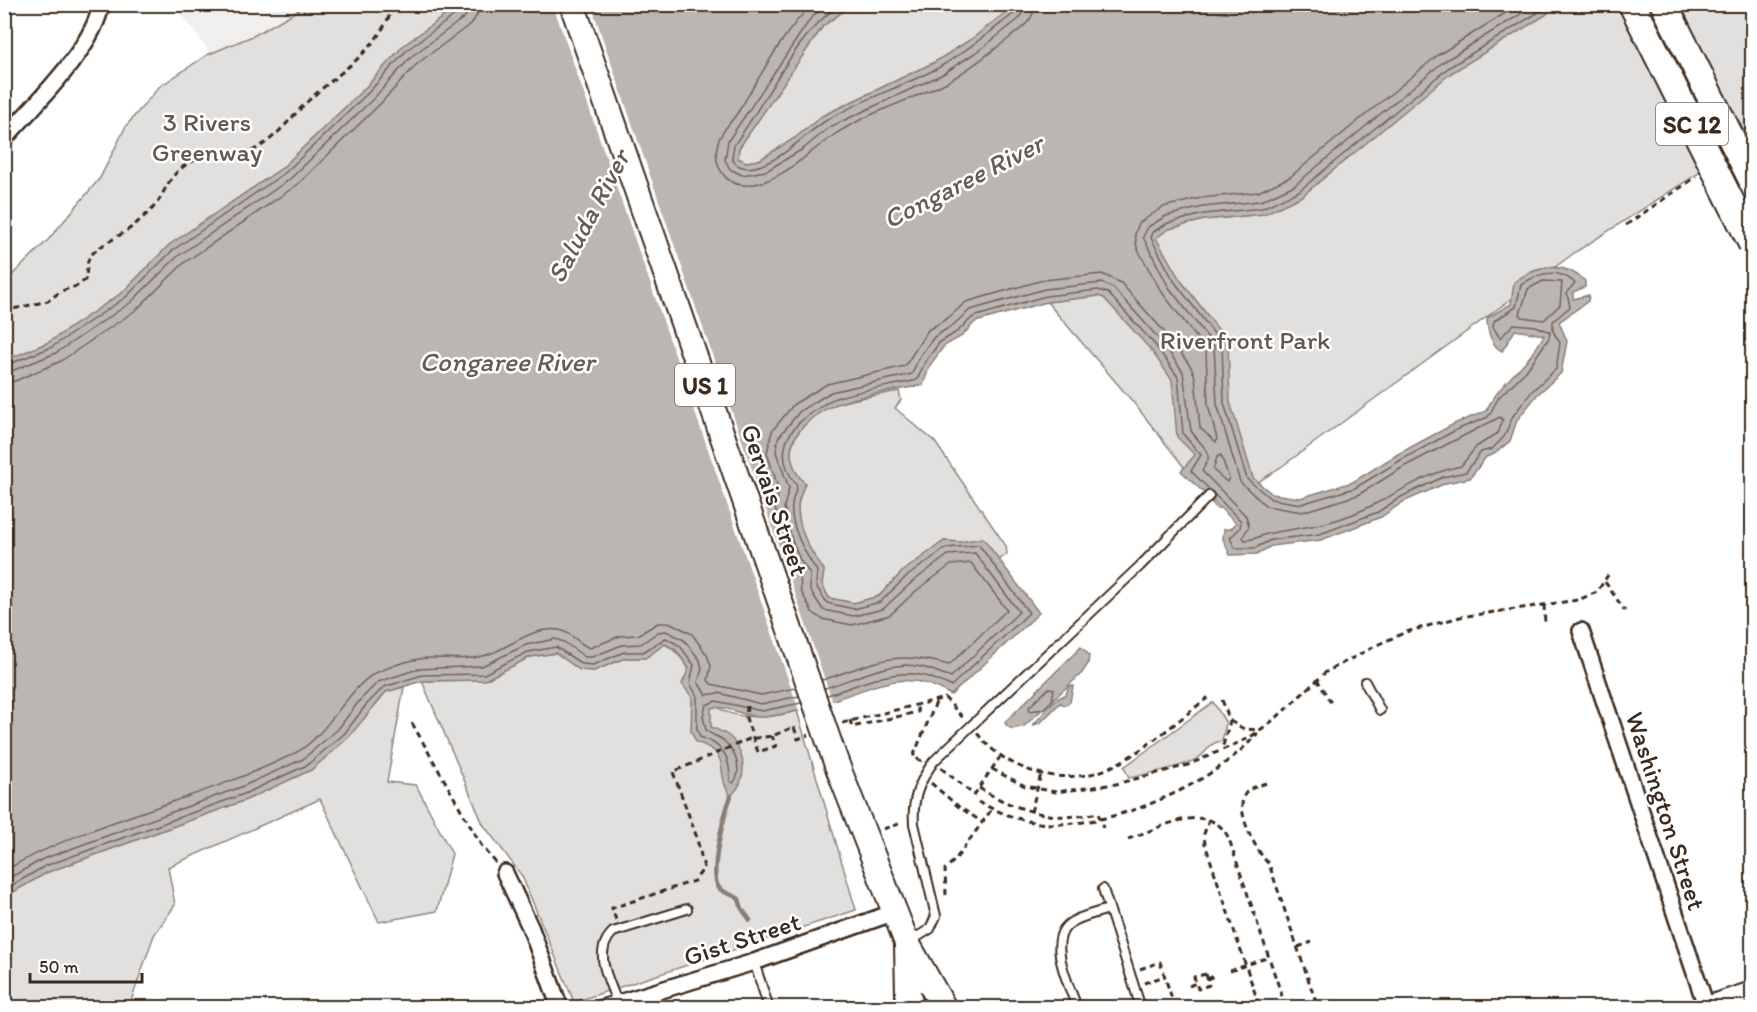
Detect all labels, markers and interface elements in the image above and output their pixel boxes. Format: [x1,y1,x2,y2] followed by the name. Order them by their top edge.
[1656,103,1728,145] road number: SC 12
[152,106,262,168] park label: 3 Rivers Greenway
[878,125,1051,235] water label: Congaree River
[539,141,638,288] water label: Saluda River
[1160,324,1330,356] park label: Riverfront Park
[419,345,597,378] water label: Congaree River
[675,364,735,406] road number: US 1
[734,420,816,580] street label: Gervais Street
[1619,708,1713,914] street label: Washington Street
[680,905,805,973] street label: Gist Street
[30,946,142,984] scale bar
[39,956,79,978] text: 50 m

